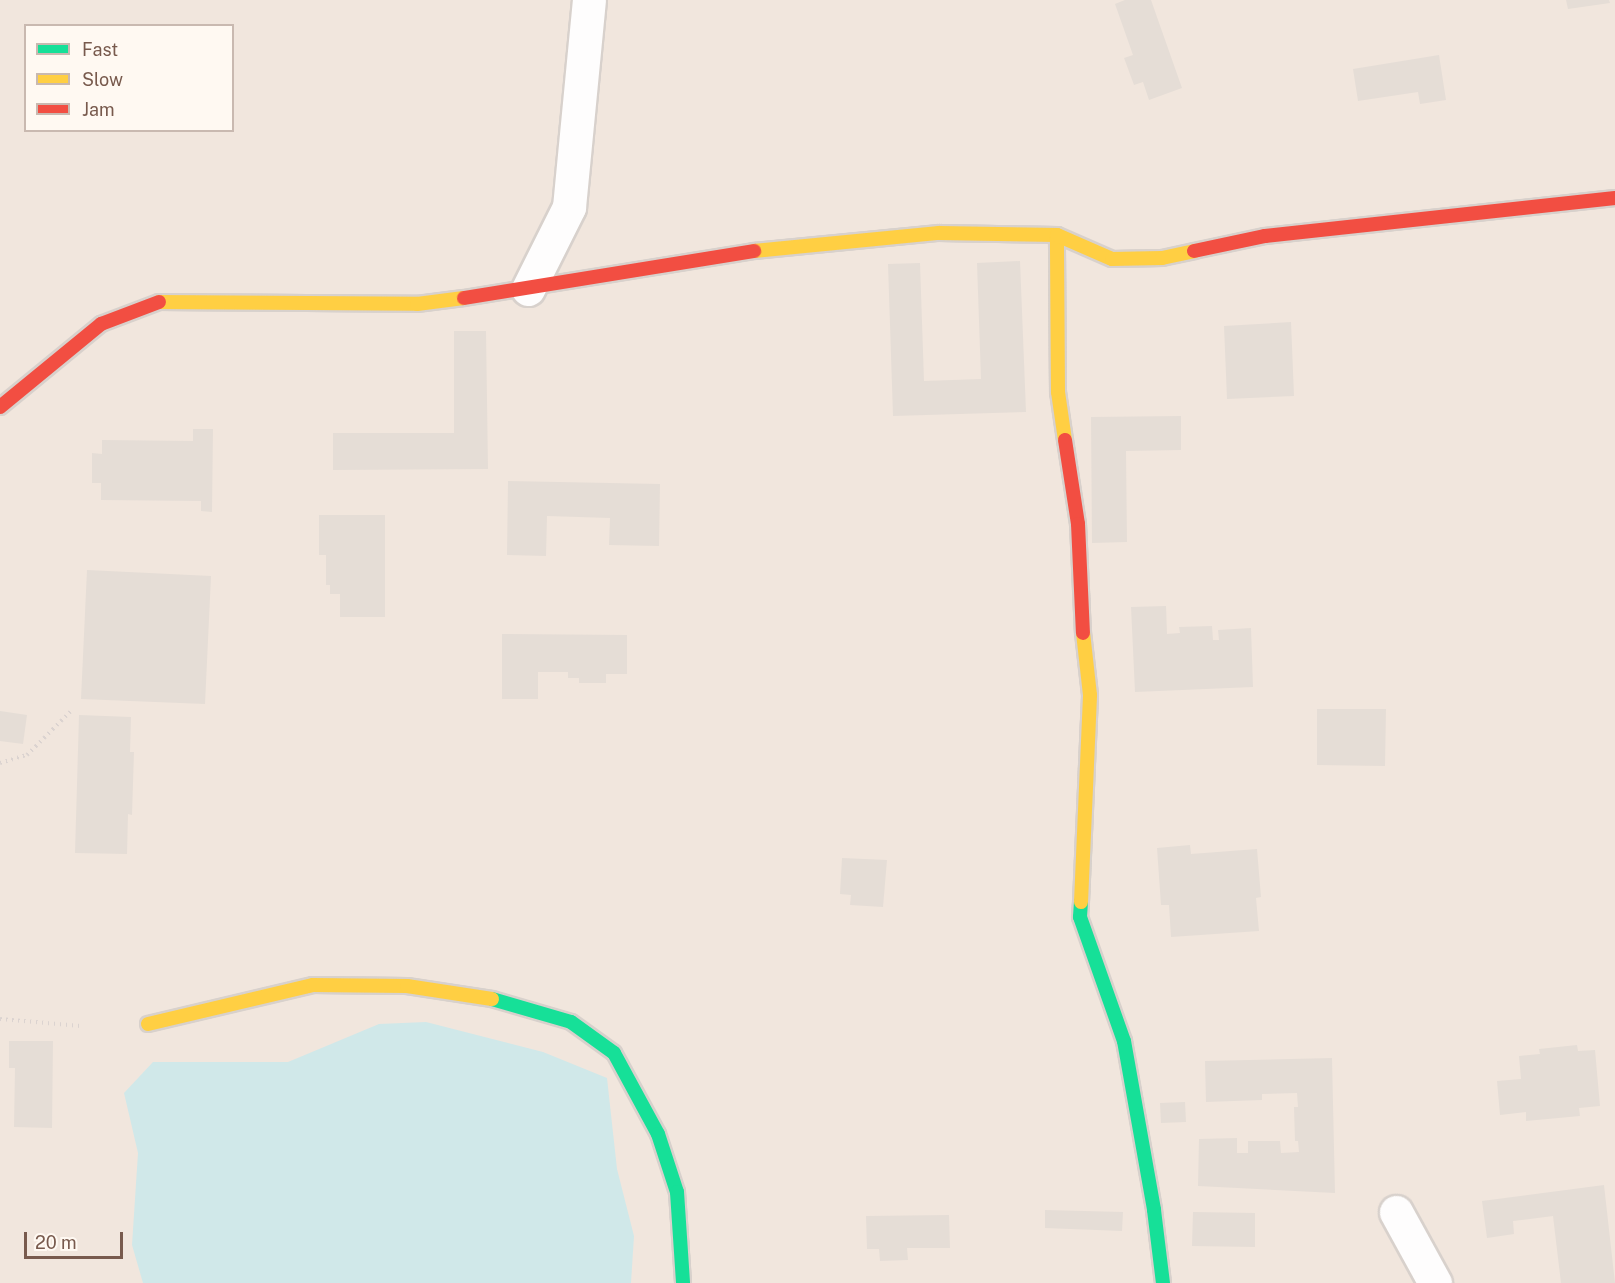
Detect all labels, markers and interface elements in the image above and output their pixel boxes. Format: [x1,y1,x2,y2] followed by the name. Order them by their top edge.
[24,24,234,132] legend
[82,39,118,60] text: Fast
[82,69,123,90] text: Slow
[82,99,115,120] text: Jam
[27,1220,126,1258] scale bar
[35,1232,77,1253] text: 20 m

